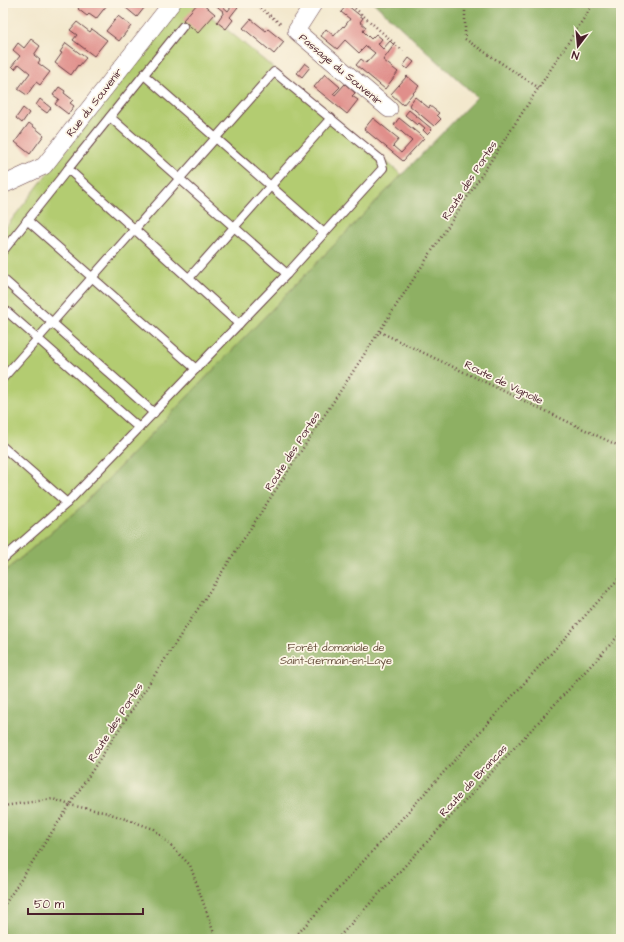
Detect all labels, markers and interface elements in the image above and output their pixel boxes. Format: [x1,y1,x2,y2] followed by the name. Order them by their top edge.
[558,26,598,66] north arrow
[295,30,386,110] street label: Passage du Souvenir
[570,47,581,63] text: N
[63,65,126,140] street label: Rue du Souvenir
[438,138,501,223] street label: Route des Portes
[462,357,546,409] street label: Route de Vignolle
[261,409,324,494] street label: Route des Portes
[280,640,392,669] park label: Forêt domaniale de Saint-Germain-en-Laye
[84,680,147,765] street label: Route des Portes
[436,741,511,820] street label: Route de Brancas
[28,890,143,916] scale bar
[34,896,65,913] text: 50 m

